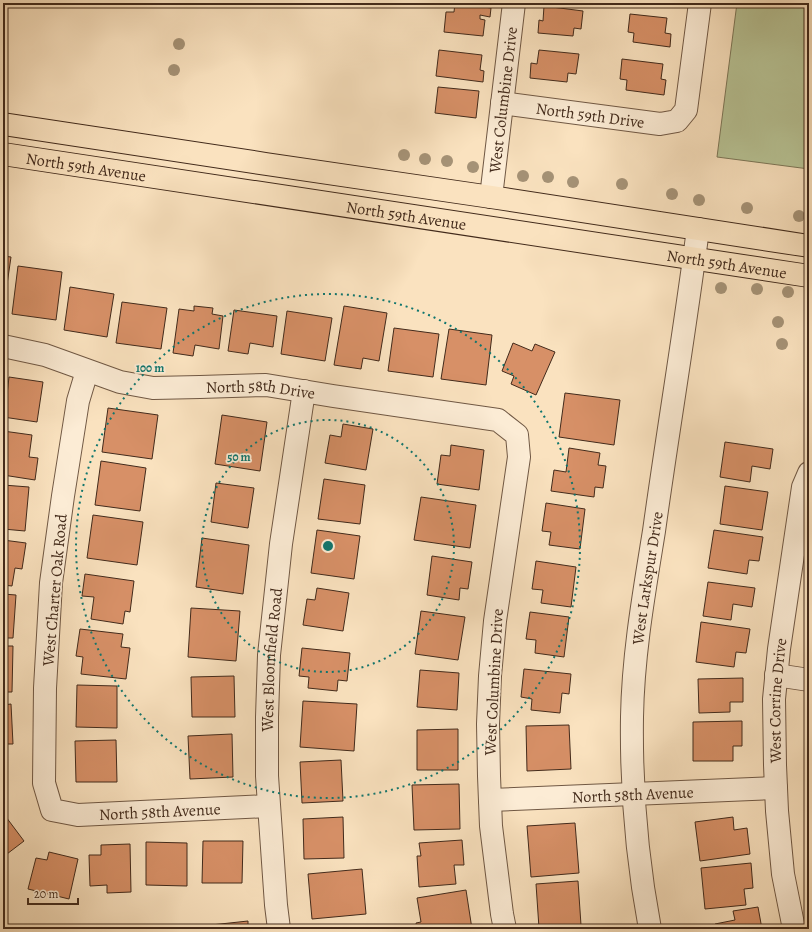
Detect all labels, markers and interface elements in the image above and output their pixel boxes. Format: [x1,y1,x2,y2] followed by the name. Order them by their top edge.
[484,25,523,175] street label: West Columbine Drive
[534,98,646,134] street label: North 59th Drive
[24,148,147,188] street label: North 59th Avenue
[345,196,468,236] street label: North 59th Avenue
[665,245,788,284] street label: North 59th Avenue
[136,360,164,376] text: 100 m
[206,375,317,405] street label: North 58th Drive
[227,449,251,465] text: 50 m
[627,510,669,647] street label: West Larkspur Drive
[37,513,73,668] street label: West Charter Oak Road
[321,539,335,553] centre of rings
[257,586,288,733] street label: West Bloomfield Road
[479,608,509,757] street label: West Columbine Drive
[764,637,792,764] street label: West Corrine Drive
[572,781,694,809] street label: North 58th Avenue
[99,798,221,826] street label: North 58th Avenue
[28,880,78,906] scale bar
[34,886,58,902] text: 20 m

